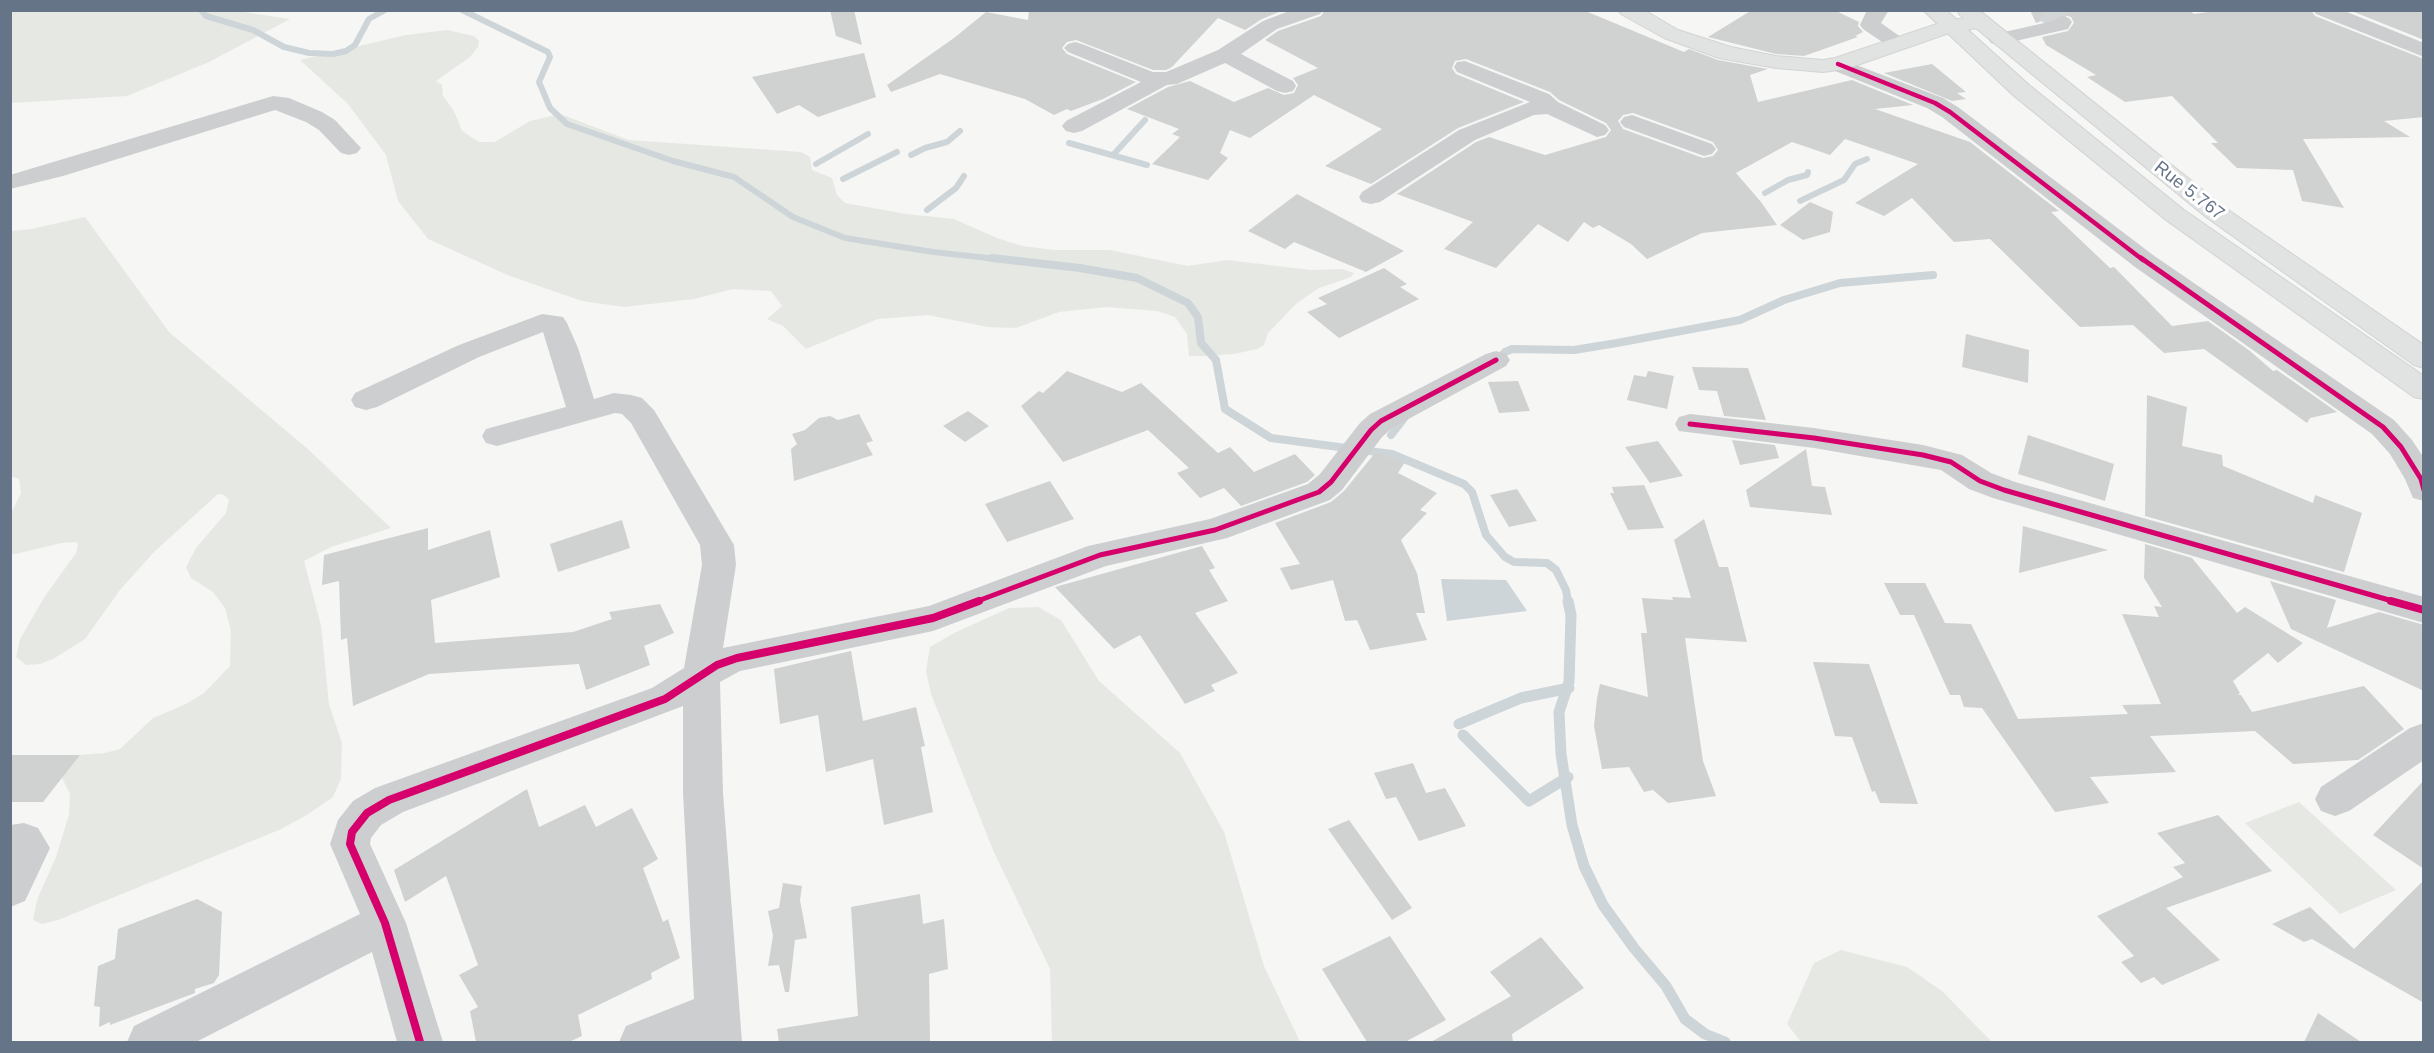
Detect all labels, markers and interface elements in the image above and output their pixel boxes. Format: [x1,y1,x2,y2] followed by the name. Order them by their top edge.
[2150,157,2228,225] street label: Rue 5.767

